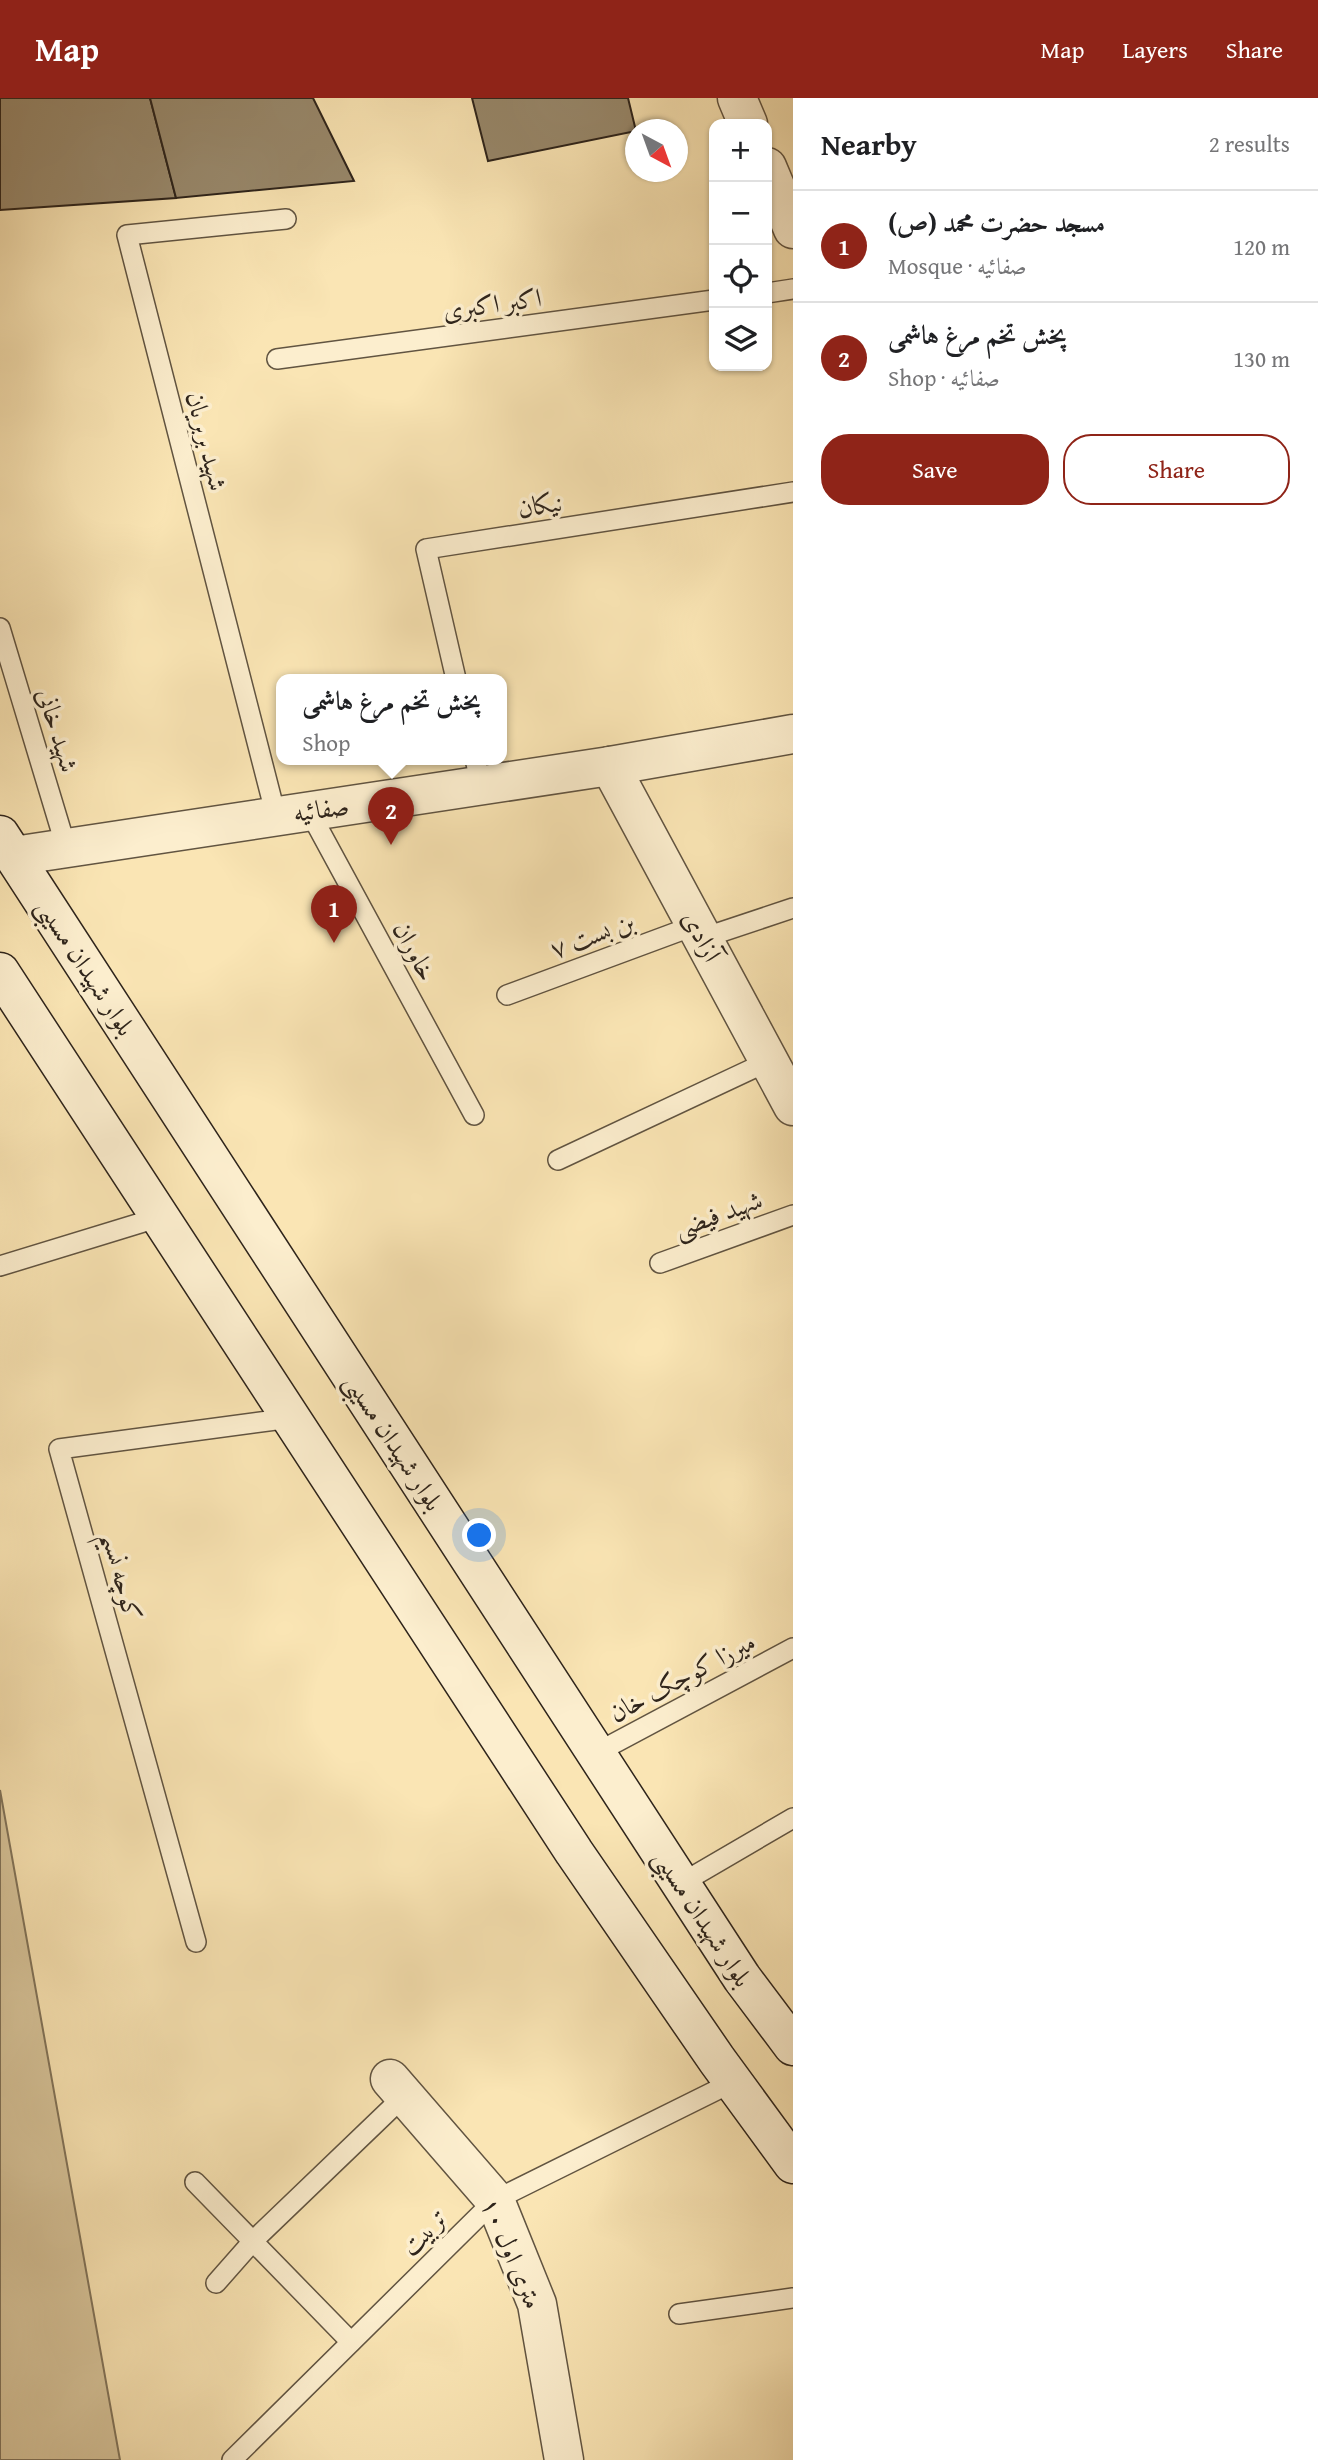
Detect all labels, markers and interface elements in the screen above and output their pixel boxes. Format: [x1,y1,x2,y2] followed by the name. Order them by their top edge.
[35,25,99,73] text: Map
[1041,32,1084,67] text: Map
[1122,32,1188,67] text: Layers
[1226,32,1283,67] text: Share
[625,119,688,182] north arrow
[709,119,772,371] map controls
[709,119,772,182] button: +
[821,122,917,166] text: Nearby
[1209,127,1290,160] text: 2 results
[709,182,772,245] button: −
[888,203,1105,242] text: مسجد حضرت محمد (ص)
[838,230,850,263] text: 1
[1233,230,1290,263] text: 120 m
[709,245,772,308] button: locate
[888,249,1027,282] text: Mosque · صفائیه
[440,277,544,330] street label: اکبر اکبری
[709,308,772,371] button: layers
[888,315,1067,354] text: پخش تخم مرغ هاشمی
[838,342,850,375] text: 2
[1233,342,1290,375] text: 130 m
[888,361,1000,394] text: Shop · صفائیه
[176,387,239,495] street label: شهید بربریان
[821,434,1049,505] button: Save
[1063,434,1290,505] button: Share
[515,482,565,527] street label: نیکان
[276,674,507,765] popup
[302,681,481,720] text: پخش تخم مرغ هاشمی
[27,683,90,777] street label: شهید خانی
[302,726,351,759] text: Shop
[290,785,351,832] street label: صفائیه
[368,787,414,845] pin: 2
[311,885,357,943] pin: 1
[26,890,146,1044] street label: بلوار شهیدان مسیبی
[544,901,640,968] street label: بن بست ۷
[673,903,733,970] street label: آزادی
[383,914,447,988] street label: خاوران
[668,1180,767,1247] street label: شهید فیضی
[334,1365,454,1519] street label: بلوار شهیدان مسیبی
[462,1518,496,1552] your location
[85,1527,153,1626] street label: کوچه نسیم
[602,1622,762,1732] street label: میرزا کوچک خان
[643,1841,763,1995] street label: بلوار شهیدان مسیبی
[471,2191,553,2315] street label: ۱۰ متری اول
[391,2199,456,2264] street label: تربیت

